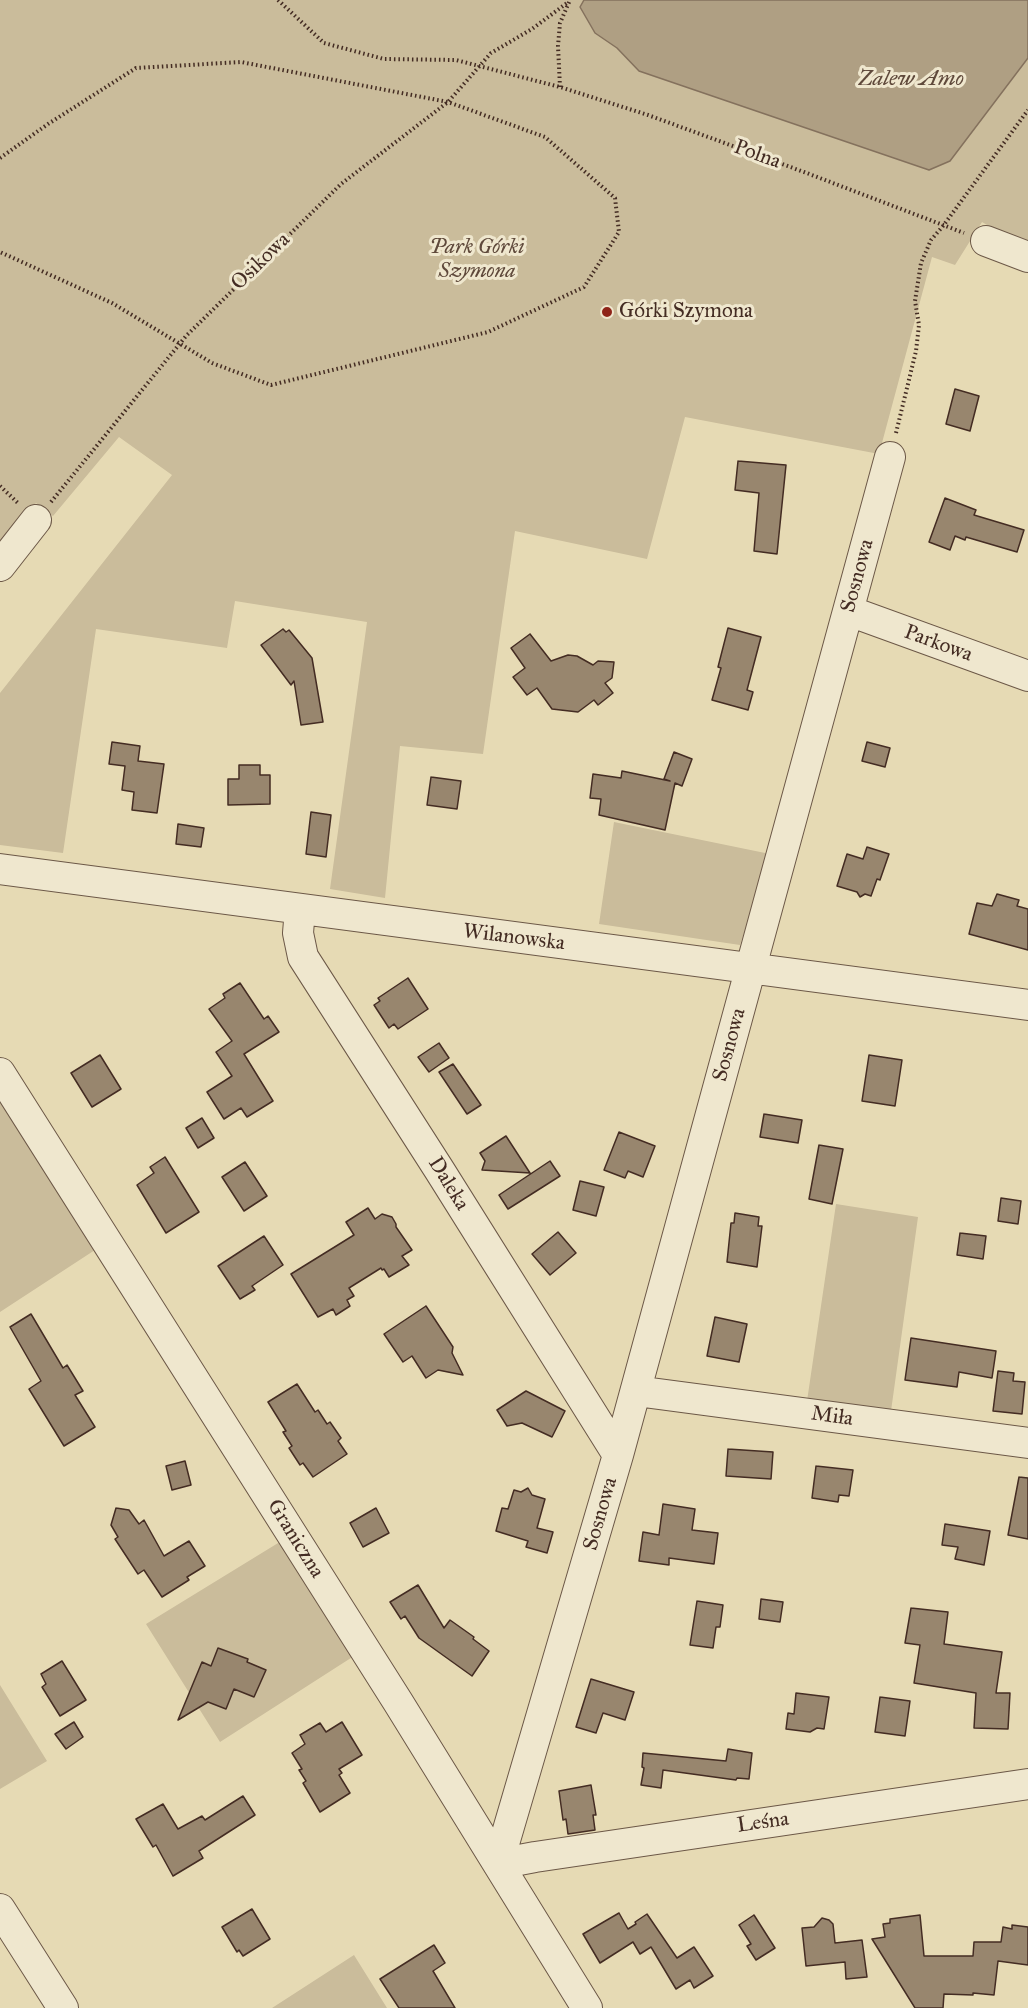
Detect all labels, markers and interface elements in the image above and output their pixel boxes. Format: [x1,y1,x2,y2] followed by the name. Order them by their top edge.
[858,67,964,93] water label: Zalew Amo
[730,135,784,175] street label: Polna
[226,228,296,296] street label: Osikowa
[430,235,524,285] park label: Park Górki Szymona
[619,299,753,325] place label: Górki Szymona
[600,305,614,319] marker: Górki Szymona
[836,536,880,616] street label: Sosnowa
[900,620,976,668] street label: Parkowa
[462,919,566,957] street label: Wilanowska
[708,1005,752,1085] street label: Sosnowa
[422,1153,474,1215] street label: Daleka
[809,1402,855,1432] street label: Miła
[579,1474,623,1554] street label: Sosnowa
[261,1495,329,1583] street label: Graniczna
[735,1807,791,1839] street label: Leśna

